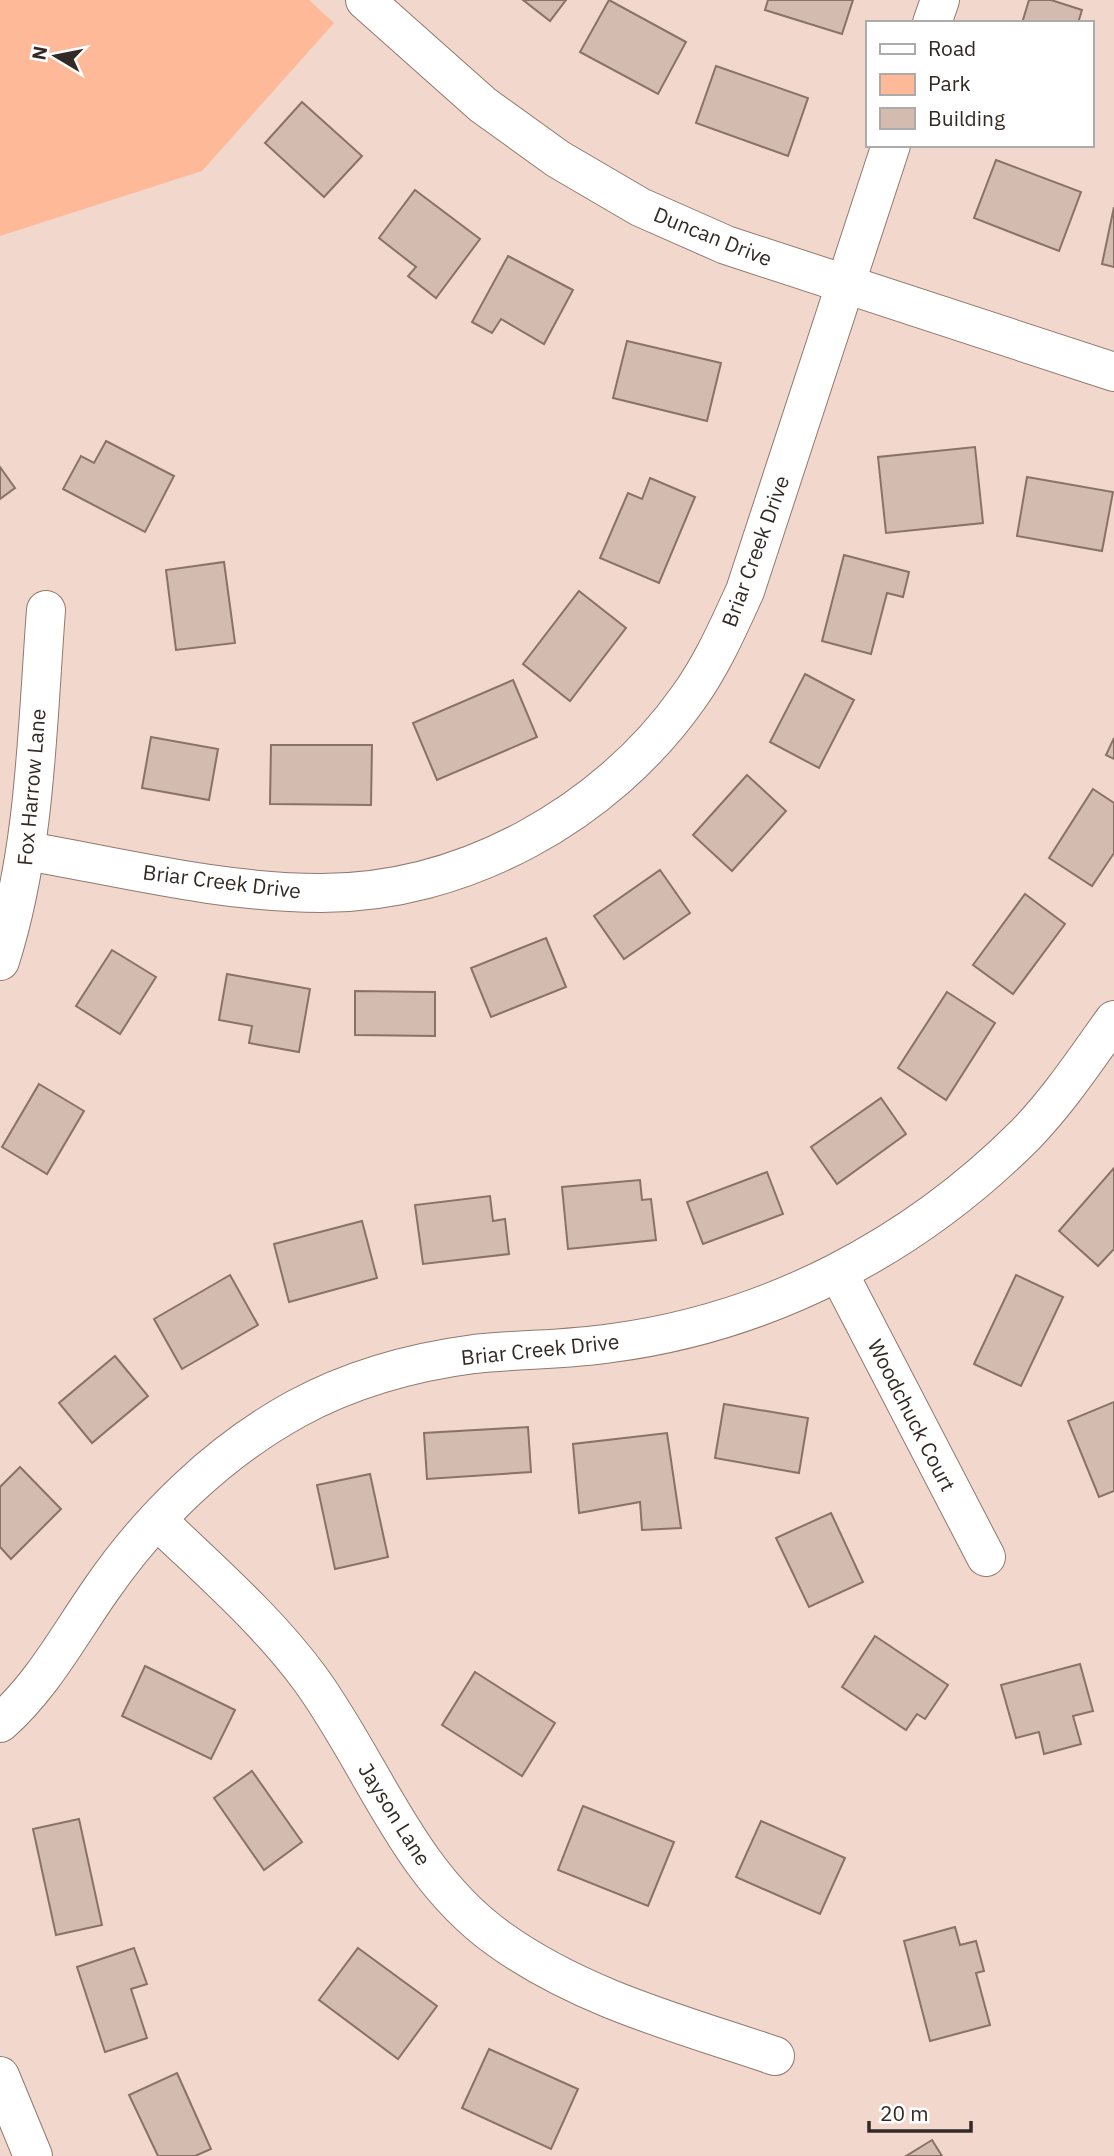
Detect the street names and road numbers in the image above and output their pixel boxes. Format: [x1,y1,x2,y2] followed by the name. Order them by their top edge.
[650,200,776,272] street label: Duncan Drive
[715,471,795,631] street label: Briar Creek Drive
[10,707,52,867] street label: Fox Harrow Lane
[141,857,303,905] street label: Briar Creek Drive
[459,1327,621,1371] street label: Briar Creek Drive
[862,1334,962,1496] street label: Woodchuck Court
[352,1757,438,1871] street label: Jayson Lane

